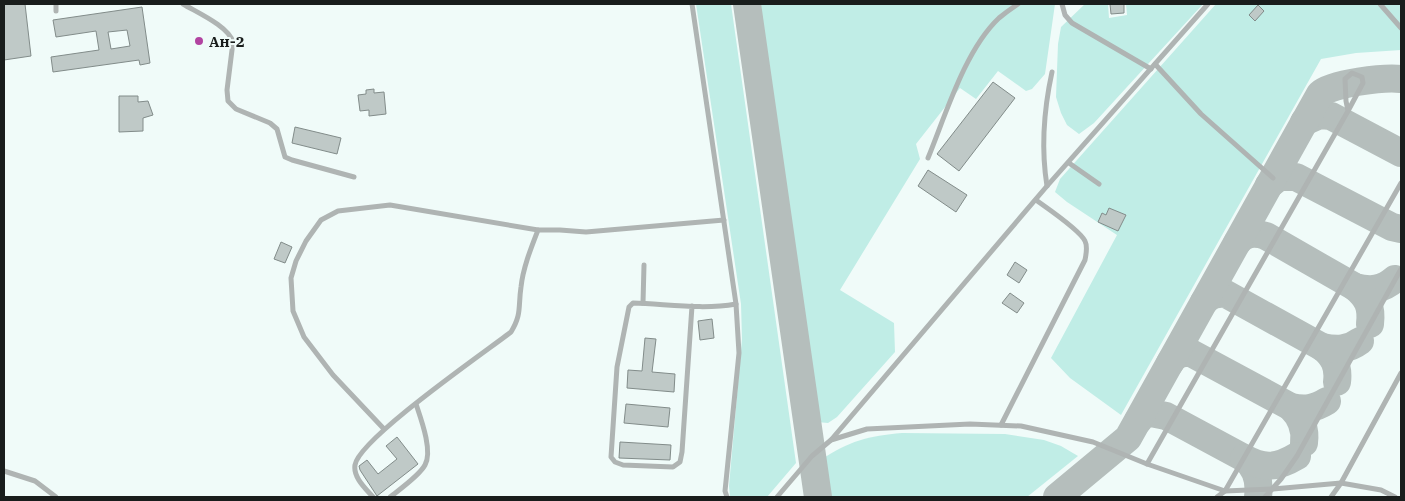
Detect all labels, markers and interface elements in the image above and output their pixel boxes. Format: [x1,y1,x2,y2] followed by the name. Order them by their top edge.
[209,32,245,51] place label: Ан-2
[193,35,205,47] marker: Ан-2

